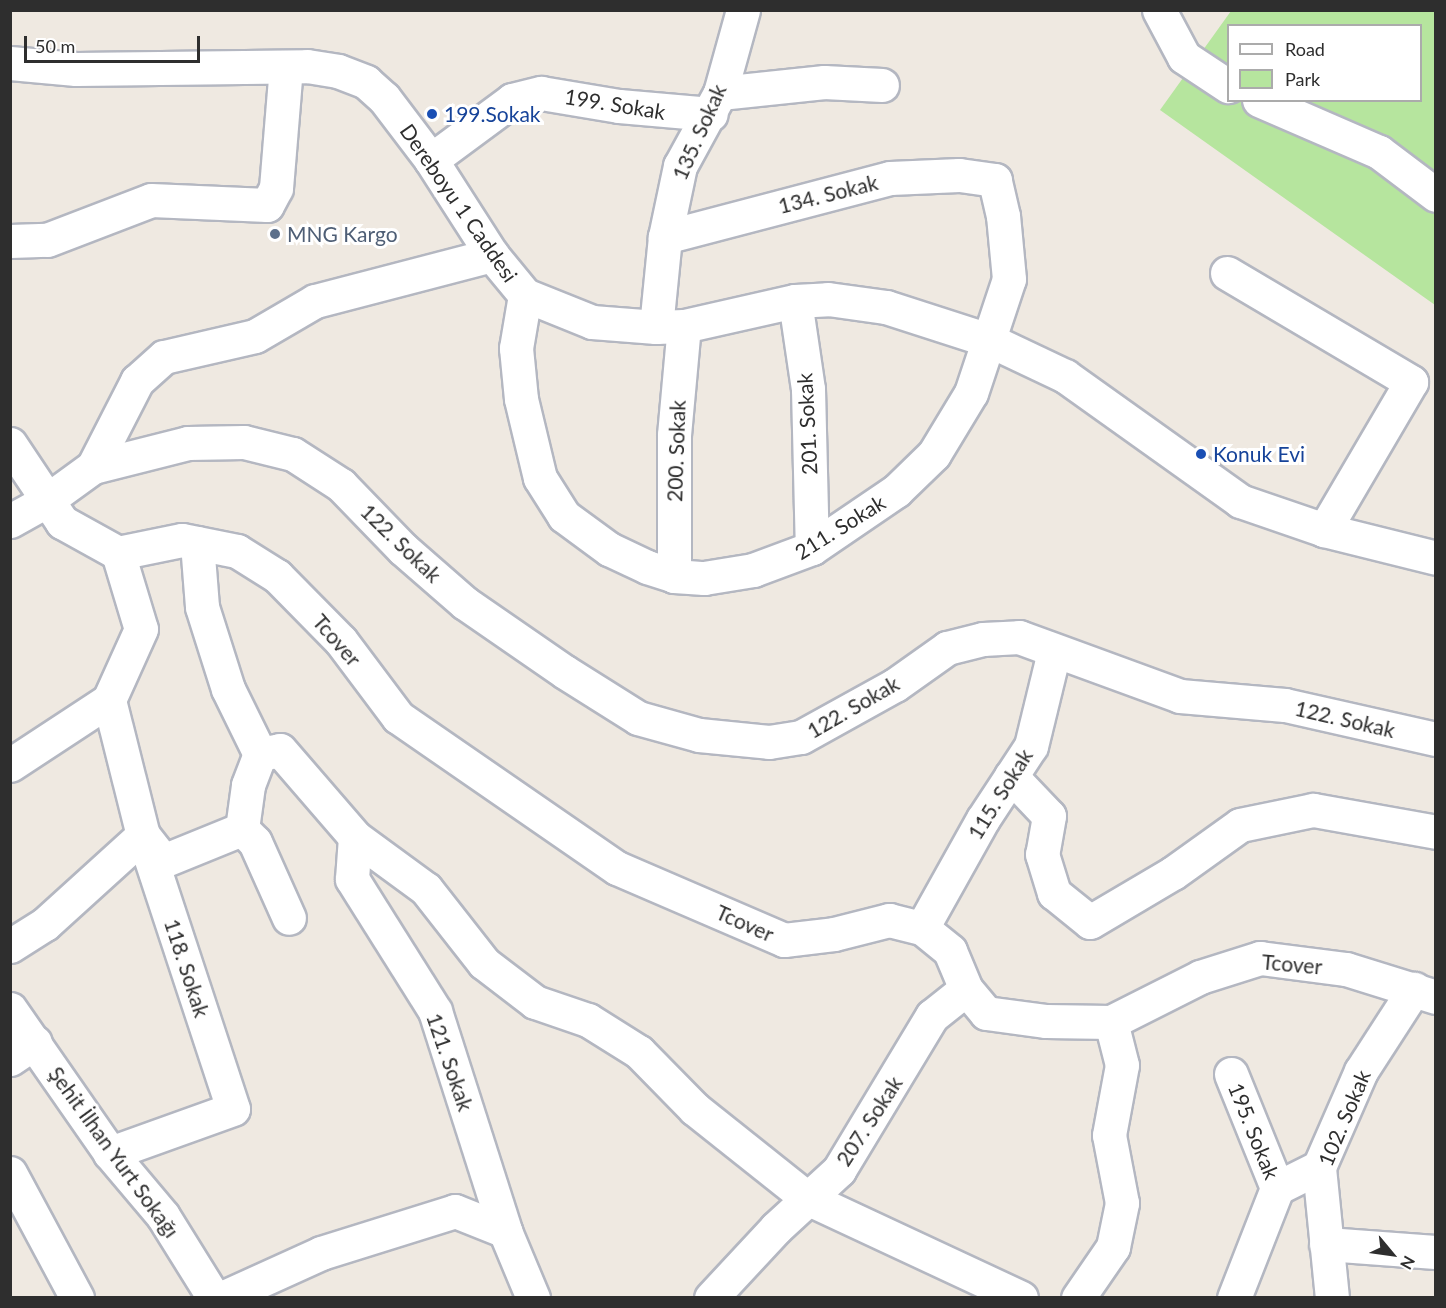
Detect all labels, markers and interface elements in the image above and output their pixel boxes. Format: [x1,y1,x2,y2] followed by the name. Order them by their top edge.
[27,24,202,62] scale bar
[1227,24,1422,102] legend
[35,35,75,57] text: 50 m
[1285,38,1325,60] text: Road
[1285,68,1320,90] text: Park
[667,80,731,184] street label: 135. Sokak
[563,84,667,124] street label: 199. Sokak
[444,101,541,127] place label: 199.Sokak
[425,107,439,121] marker: 199.Sokak
[395,119,523,287] street label: Dereboyu 1 Caddesi
[776,169,880,219] street label: 134. Sokak
[287,221,398,247] place label: MNG Kargo
[268,227,282,241] marker: MNG Kargo
[792,372,822,476] street label: 201. Sokak
[662,400,690,502] street label: 200. Sokak
[1213,441,1305,467] place label: Konuk Evi
[1194,447,1208,461] marker: Konuk Evi
[790,489,890,565] street label: 211. Sokak
[356,499,446,587] street label: 122. Sokak
[308,609,366,671] street label: Tcover
[803,671,903,743] street label: 122. Sokak
[1293,695,1397,743] street label: 122. Sokak
[962,744,1038,844] street label: 115. Sokak
[712,899,778,947] street label: Tcover
[159,916,215,1020] street label: 118. Sokak
[1261,949,1323,979] street label: Tcover
[422,1010,478,1114] street label: 121. Sokak
[43,1061,185,1243] street label: Şehit İlhan Yurt Sokağı
[1312,1066,1376,1170] street label: 102. Sokak
[831,1071,907,1171] street label: 207. Sokak
[1223,1079,1285,1183] street label: 195. Sokak
[1362,1224,1422,1284] north arrow
[1397,1253,1419,1273] text: N

